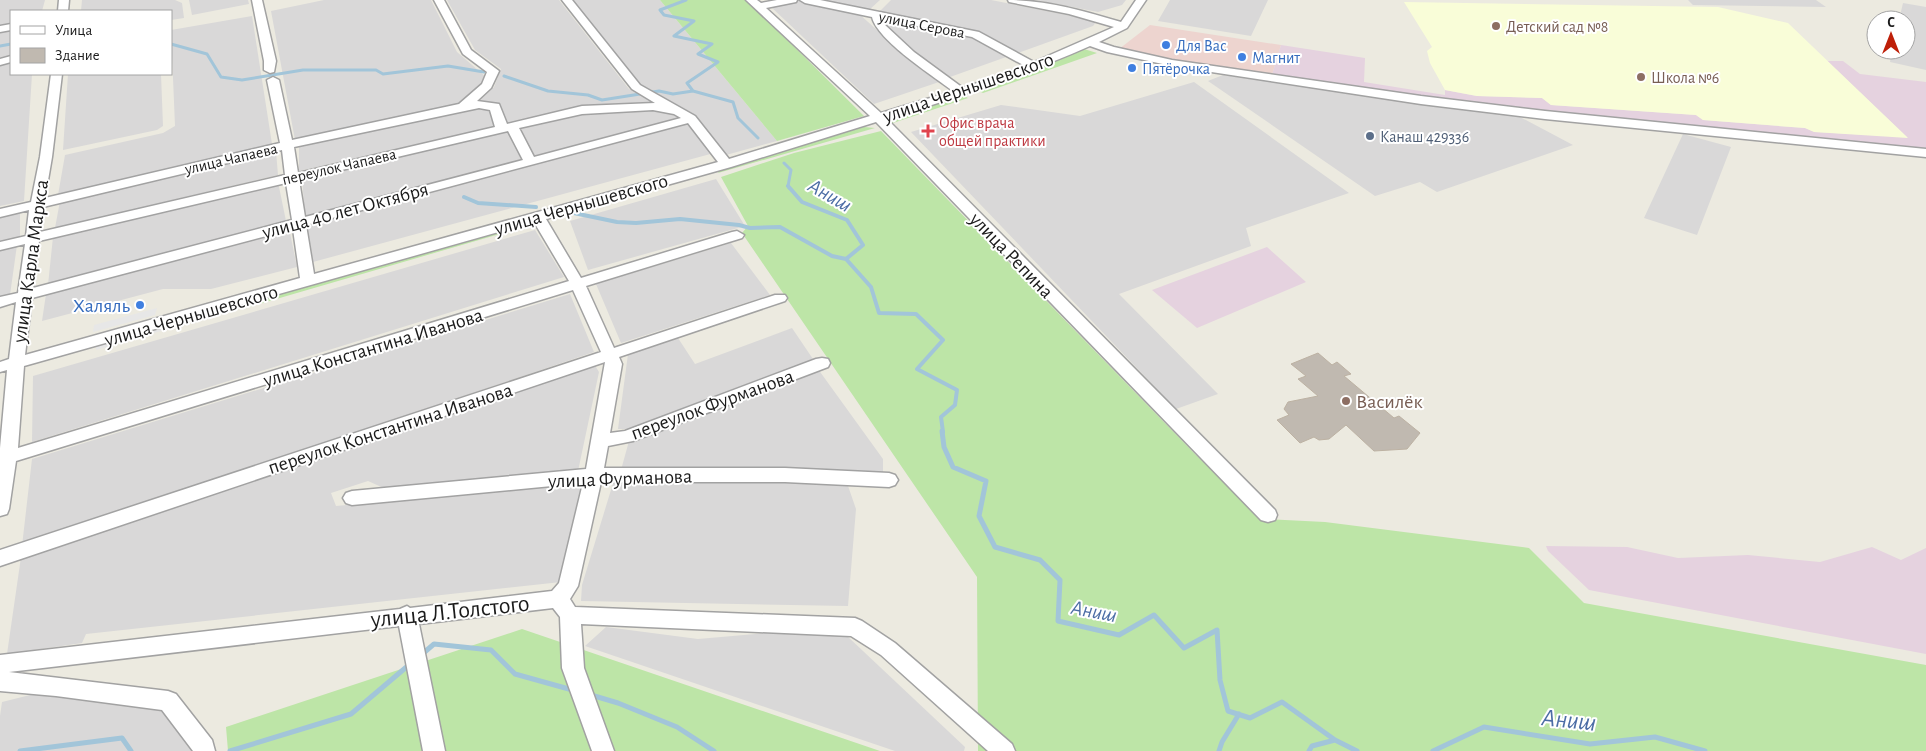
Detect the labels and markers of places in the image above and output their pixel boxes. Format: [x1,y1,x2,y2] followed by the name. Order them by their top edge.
[1506,19,1608,35] place label: Детский сад №8
[1490,20,1502,32] marker: Детский сад №8
[1176,38,1227,54] place label: Для Вас
[1160,39,1172,51] marker: Для Вас
[1252,50,1300,66] place label: Магнит
[1236,51,1248,63] marker: Магнит
[1142,61,1210,77] place label: Пятёрочка
[1126,62,1138,74] marker: Пятёрочка
[1651,70,1719,86] place label: Школа №6
[1635,71,1647,83] marker: Школа №6
[939,115,1046,149] place label: Офис врача общей практики
[921,124,935,138] marker: Офис врача общей практики
[1380,129,1469,145] place label: Канаш 429336
[1364,130,1376,142] marker: Канаш 429336
[73,296,130,316] place label: Халяль
[134,299,146,311] marker: Халяль
[1356,392,1423,412] place label: Василёк
[1340,395,1352,407] marker: Василёк

